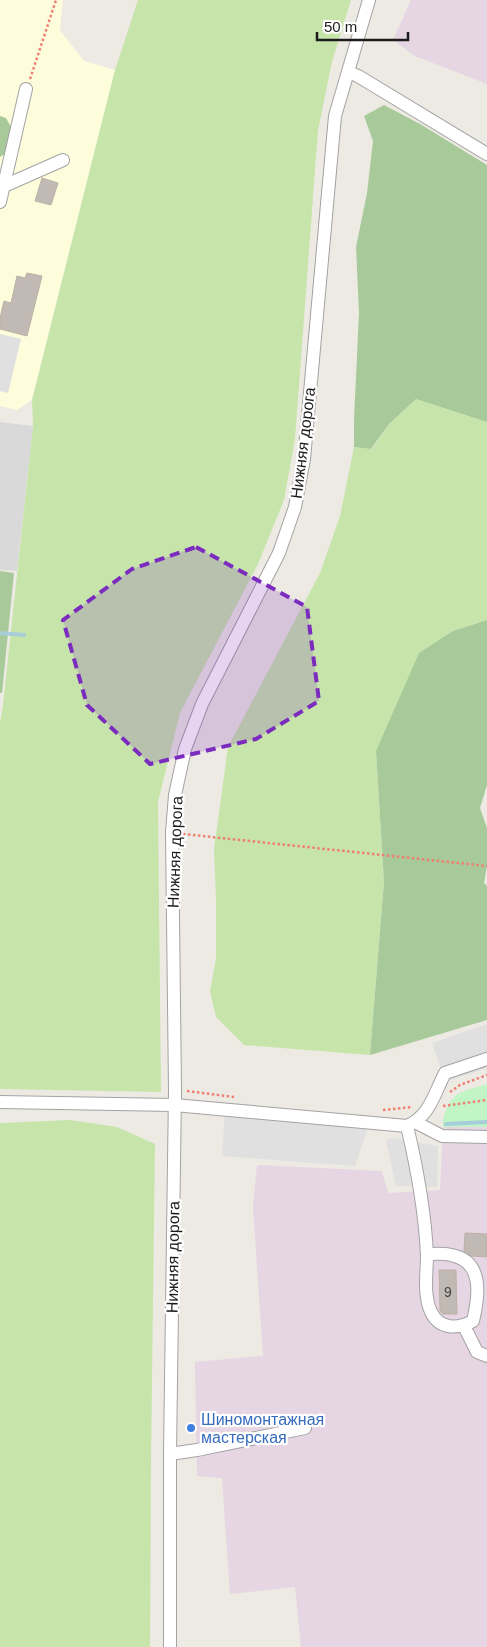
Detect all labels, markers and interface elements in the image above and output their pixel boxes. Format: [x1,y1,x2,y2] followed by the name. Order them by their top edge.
[317,10,408,42] scale bar
[324,18,357,35] text: 50 m
[288,386,318,500] street label: Нижняя дорога
[165,796,185,908] street label: Нижняя дорога
[164,1201,182,1313] street label: Нижняя дорога
[444,1284,452,1300] house number: 9
[201,1411,324,1446] place label: Шиномонтажная мастерская
[185,1422,197,1434] marker: Шиномонтажная мастерская

